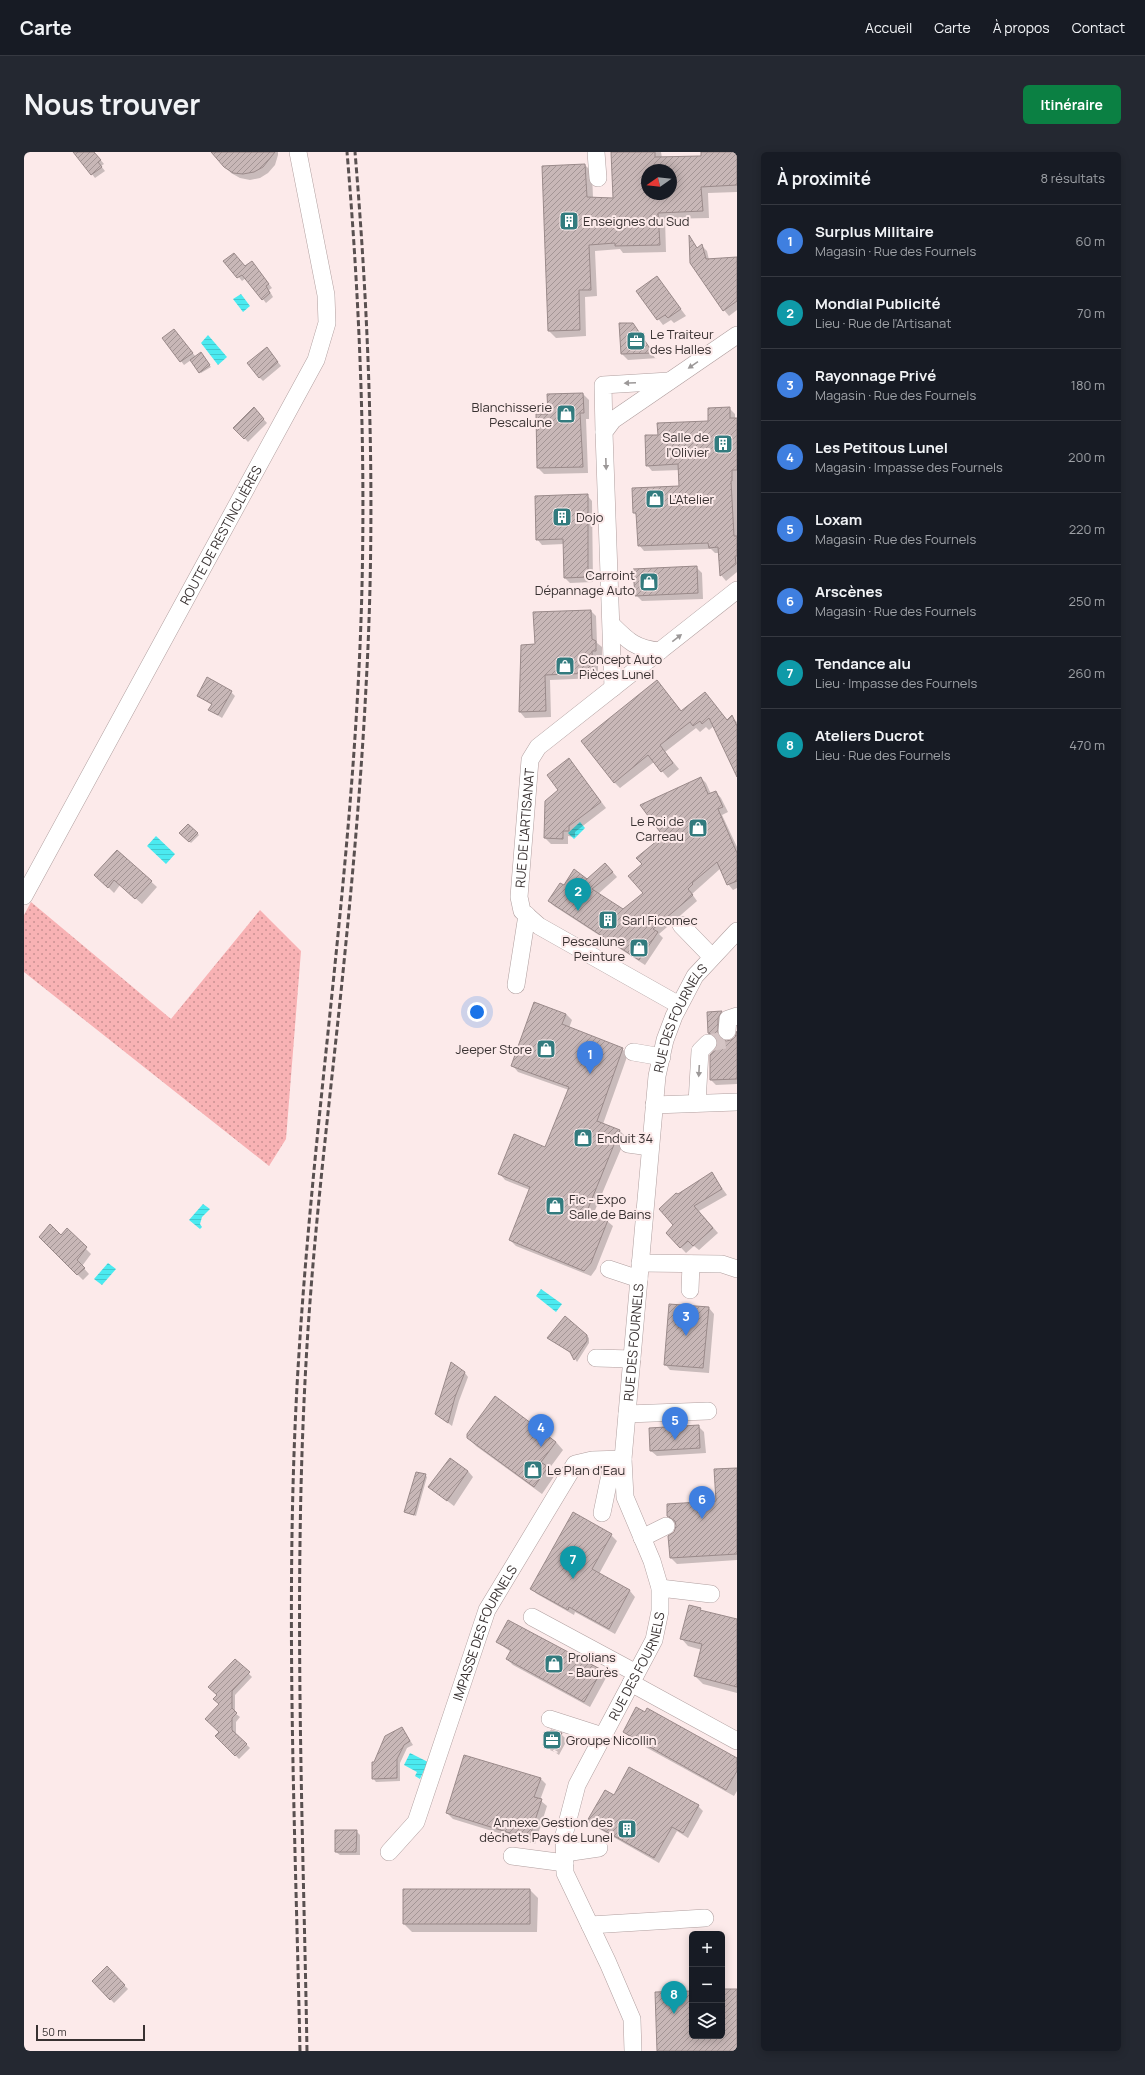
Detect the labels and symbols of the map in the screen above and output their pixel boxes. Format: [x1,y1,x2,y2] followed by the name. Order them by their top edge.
[641,164,677,200] north arrow
[558,210,580,232] building icon: Enseignes du Sud
[583,212,689,230] place label: Enseignes du Sud
[650,325,714,358] place label: Le Traiteur des Halles
[625,330,647,352] office icon: Le Traiteur des Halles
[688,361,698,369] one-way arrow
[624,380,636,387] one-way arrow
[472,398,552,431] place label: Blanchisserie Pescalune
[555,403,577,425] shop icon: Blanchisserie Pescalune
[662,428,709,461] place label: Salle de l'Olivier
[712,433,734,455] building icon: Salle de l'Olivier
[602,458,609,470] one-way arrow
[175,462,266,608] street label: ROUTE DE RESTINCLIÈRES
[644,488,666,510] shop icon: L’Atelier
[669,490,715,508] place label: L’Atelier
[551,506,573,528] building icon: Dojo
[576,508,604,526] place label: Dojo
[535,566,635,599] place label: Carroint Dépannage Auto
[638,571,660,593] shop icon: Carroint Dépannage Auto
[671,633,682,642] one-way arrow
[579,650,662,683] place label: Concept Auto Pièces Lunel
[554,655,576,677] shop icon: Concept Auto Pièces Lunel
[511,767,538,889] street label: RUE DE L'ARTISANAT
[630,812,684,845] place label: Le Roi de Carreau
[687,817,709,839] shop icon: Le Roi de Carreau
[565,878,591,911] pin: 2
[597,909,619,931] building icon: Sarl Ficomec
[622,911,698,929] place label: Sarl Ficomec
[562,932,625,965] place label: Pescalune Peinture
[628,937,650,959] shop icon: Pescalune Peinture
[649,960,711,1074] street label: RUE DES FOURNELS
[467,1002,487,1022] your location
[535,1038,557,1060] shop icon: Jeeper Store
[456,1040,532,1058] place label: Jeeper Store
[577,1041,603,1074] pin: 1
[696,1065,702,1078] one-way arrow
[572,1127,594,1149] shop icon: Enduit 34
[597,1129,654,1147] place label: Enduit 34
[569,1190,651,1223] place label: Fic - Expo Salle de Bains
[544,1195,566,1217] shop icon: Fic - Expo Salle de Bains
[619,1283,648,1402] street label: RUE DES FOURNELS
[673,1303,699,1336] pin: 3
[662,1407,688,1440] pin: 5
[528,1414,554,1447] pin: 4
[522,1459,544,1481] shop icon: Le Plan d'Eau
[547,1461,625,1479] place label: Le Plan d'Eau
[689,1486,715,1519] pin: 6
[560,1546,586,1579] pin: 7
[448,1562,521,1703] street label: IMPASSE DES FOURNELS
[604,1610,669,1723] street label: RUE DES FOURNELS
[568,1648,618,1681] place label: Prolians - Baurès
[543,1653,565,1675] shop icon: Prolians - Baurès
[541,1729,563,1751] office icon: Groupe Nicollin
[566,1731,656,1749] place label: Groupe Nicollin
[479,1813,613,1846] place label: Annexe Gestion des déchets Pays de Lunel
[616,1818,638,1840] building icon: Annexe Gestion des déchets Pays de Lunel
[661,1981,687,2014] pin: 8
[36,2023,145,2042] scale bar

